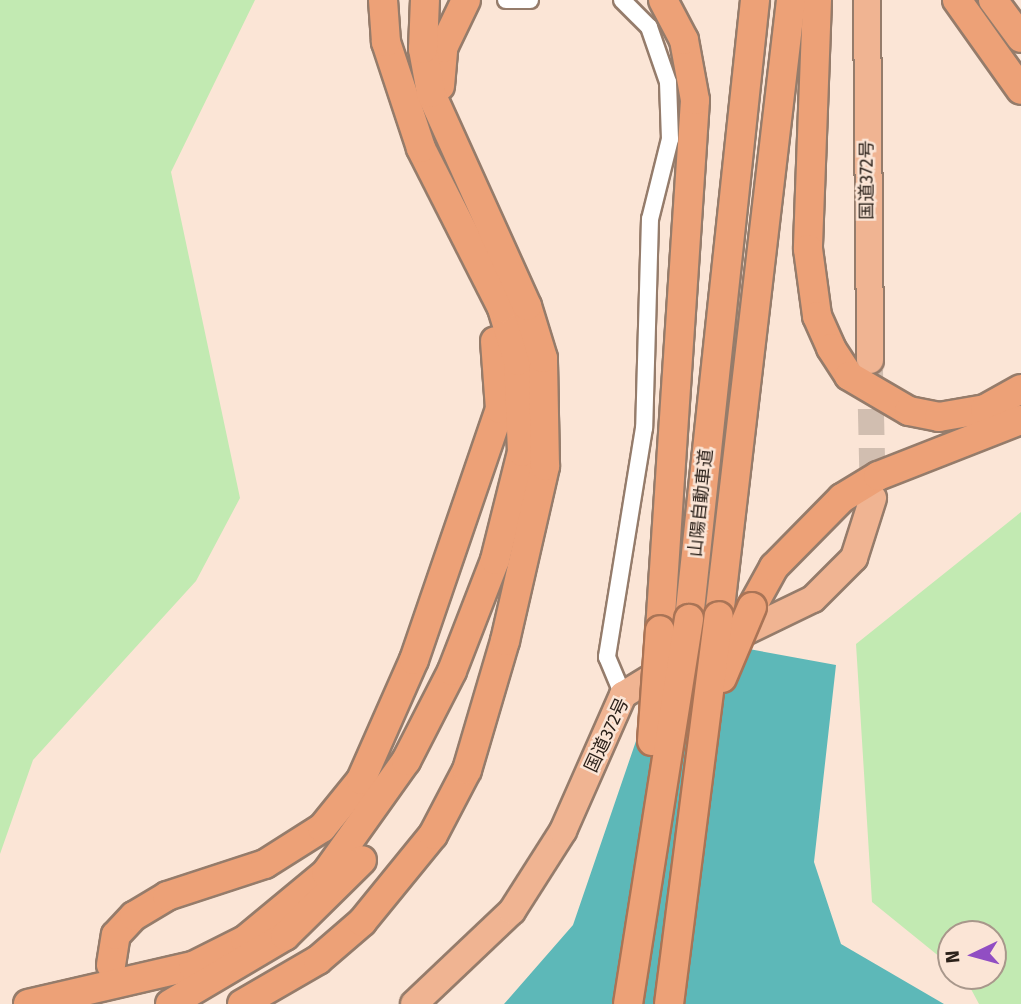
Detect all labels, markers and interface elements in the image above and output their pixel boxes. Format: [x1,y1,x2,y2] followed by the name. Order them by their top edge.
[856,140,878,220] street label: 国道372号
[685,448,717,558] street label: 山陽自動車道
[580,694,634,776] street label: 国道372号
[937,920,1007,990] north arrow
[941,949,965,964] text: N

